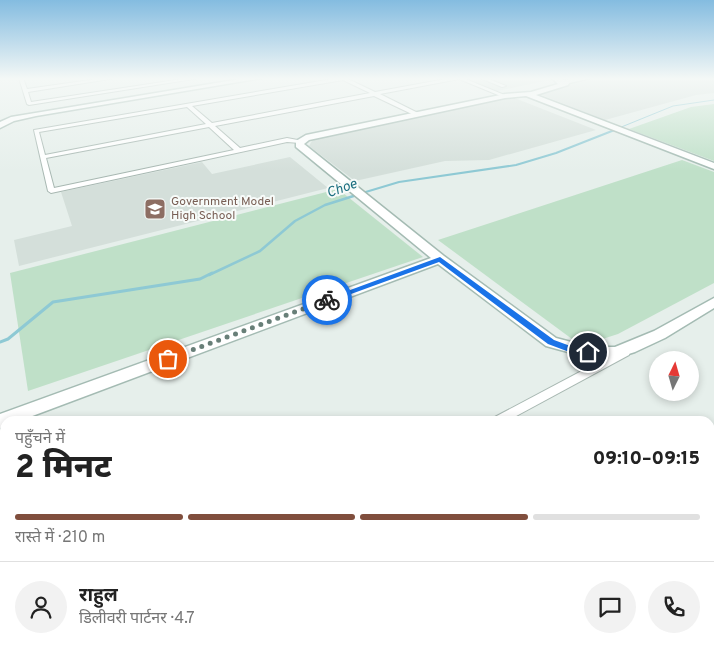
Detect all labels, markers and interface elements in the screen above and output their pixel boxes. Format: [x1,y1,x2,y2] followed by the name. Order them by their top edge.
[324,175,360,202] water label: Choe
[171,194,274,224] place label: Government Model High School
[143,197,167,221] school or university icon: Government Model High School
[302,275,352,325] courier
[313,286,341,314] icon: bike
[567,331,609,373] pin
[147,338,189,380] pin
[574,338,602,366] icon: home
[154,345,182,373] icon: bag
[649,351,699,401] north arrow
[649,351,699,401] map controls
[15,429,65,449] text: पहुँचने में
[593,447,700,471] text: 09:10–09:15
[15,449,112,489] text: 2 मिनट
[15,528,105,548] text: रास्ते में · 210 m
[15,581,67,633] button: person
[584,581,636,633] button: chat
[648,581,700,633] button: phone
[79,584,118,608] text: राहुल
[79,609,195,629] text: डिलीवरी पार्टनर · 4.7

